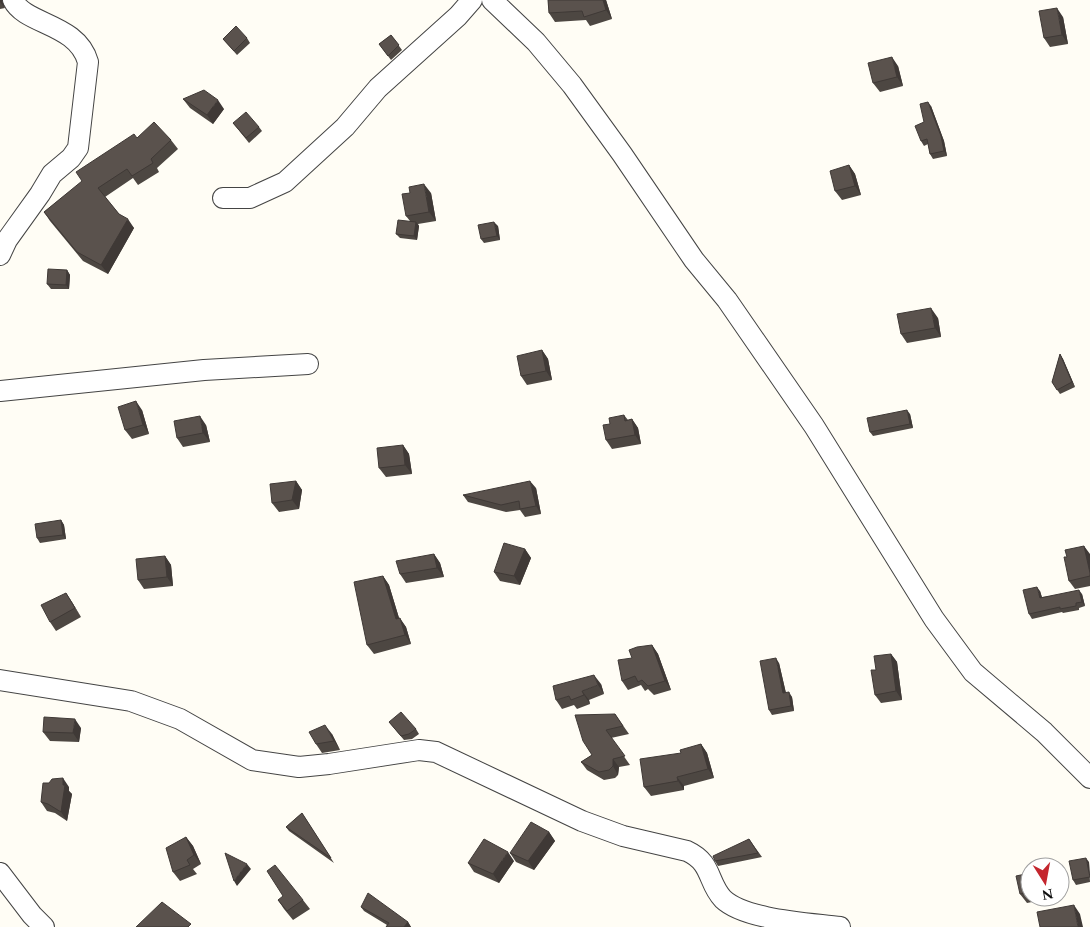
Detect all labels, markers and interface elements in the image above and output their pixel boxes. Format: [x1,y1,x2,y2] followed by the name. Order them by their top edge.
[1020,857,1070,907] north arrow
[1040,883,1055,906] text: N

